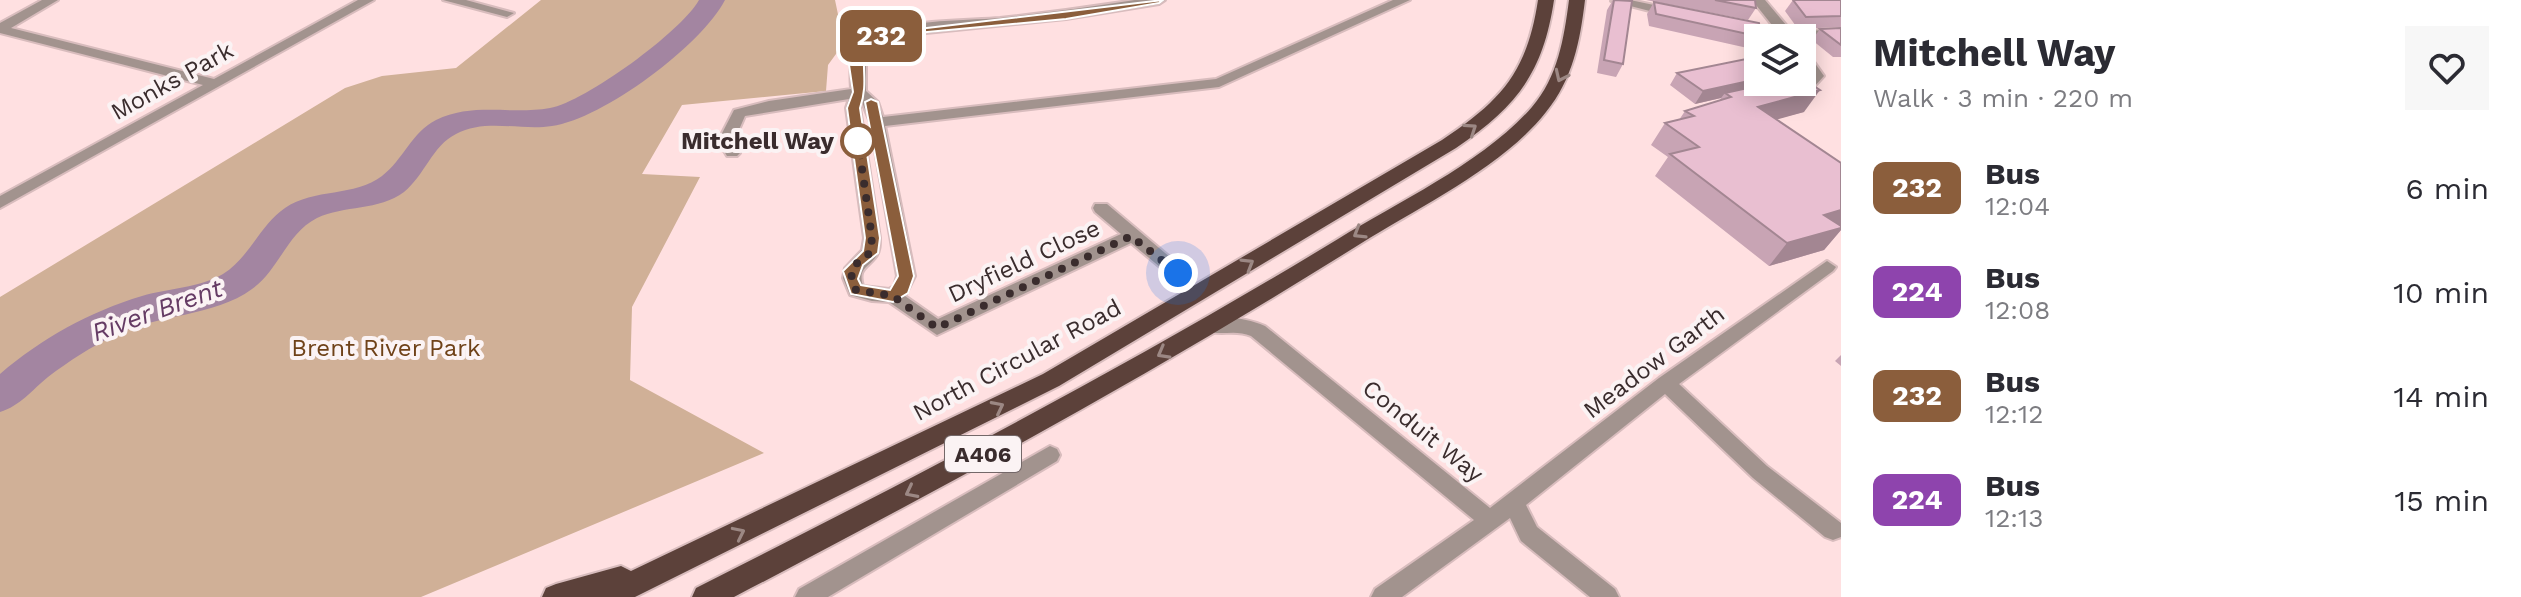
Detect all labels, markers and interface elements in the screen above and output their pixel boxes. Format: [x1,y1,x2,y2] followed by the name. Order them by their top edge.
[835,10,927,62] line badge: 232
[856,19,906,52] text: 232
[1744,24,1816,96] map controls
[1744,24,1816,96] button: layers
[2405,26,2489,110] button: heart
[1873,31,2115,75] text: Mitchell Way
[106,36,238,126] street label: Monks Park
[1555,67,1571,82] one-way arrow
[1873,83,2133,113] text: Walk · 3 min · 220 m
[841,124,875,158] marker: Mitchell Way
[1462,124,1476,139] one-way arrow
[681,127,834,155] place label: Mitchell Way
[1985,156,2040,191] text: Bus
[1892,171,1942,204] text: 232
[2405,171,2489,206] text: 6 min
[1985,191,2050,221] text: 12:04
[944,214,1104,308] street label: Dryfield Close
[1354,223,1368,238] one-way arrow
[1158,253,1198,293] your location
[1239,258,1254,274] one-way arrow
[1985,260,2040,295] text: Bus
[88,272,227,347] water label: River Brent
[1891,275,1943,308] text: 224
[2393,275,2489,310] text: 10 min
[908,293,1126,427] street label: North Circular Road
[1985,295,2050,325] text: 12:08
[1578,300,1730,424] street label: Meadow Garth
[291,334,481,362] park label: Brent River Park
[1157,343,1172,359] one-way arrow
[1985,364,2040,399] text: Bus
[1357,374,1489,489] street label: Conduit Way
[1892,379,1942,412] text: 232
[2394,379,2489,414] text: 14 min
[1985,399,2043,429] text: 12:12
[990,401,1005,416] one-way arrow
[945,436,1021,472] road number: A406
[1985,468,2040,503] text: Bus
[904,483,919,498] one-way arrow
[1891,483,1943,516] text: 224
[2394,483,2489,518] text: 15 min
[1985,503,2043,533] text: 12:13
[731,527,746,543] one-way arrow

